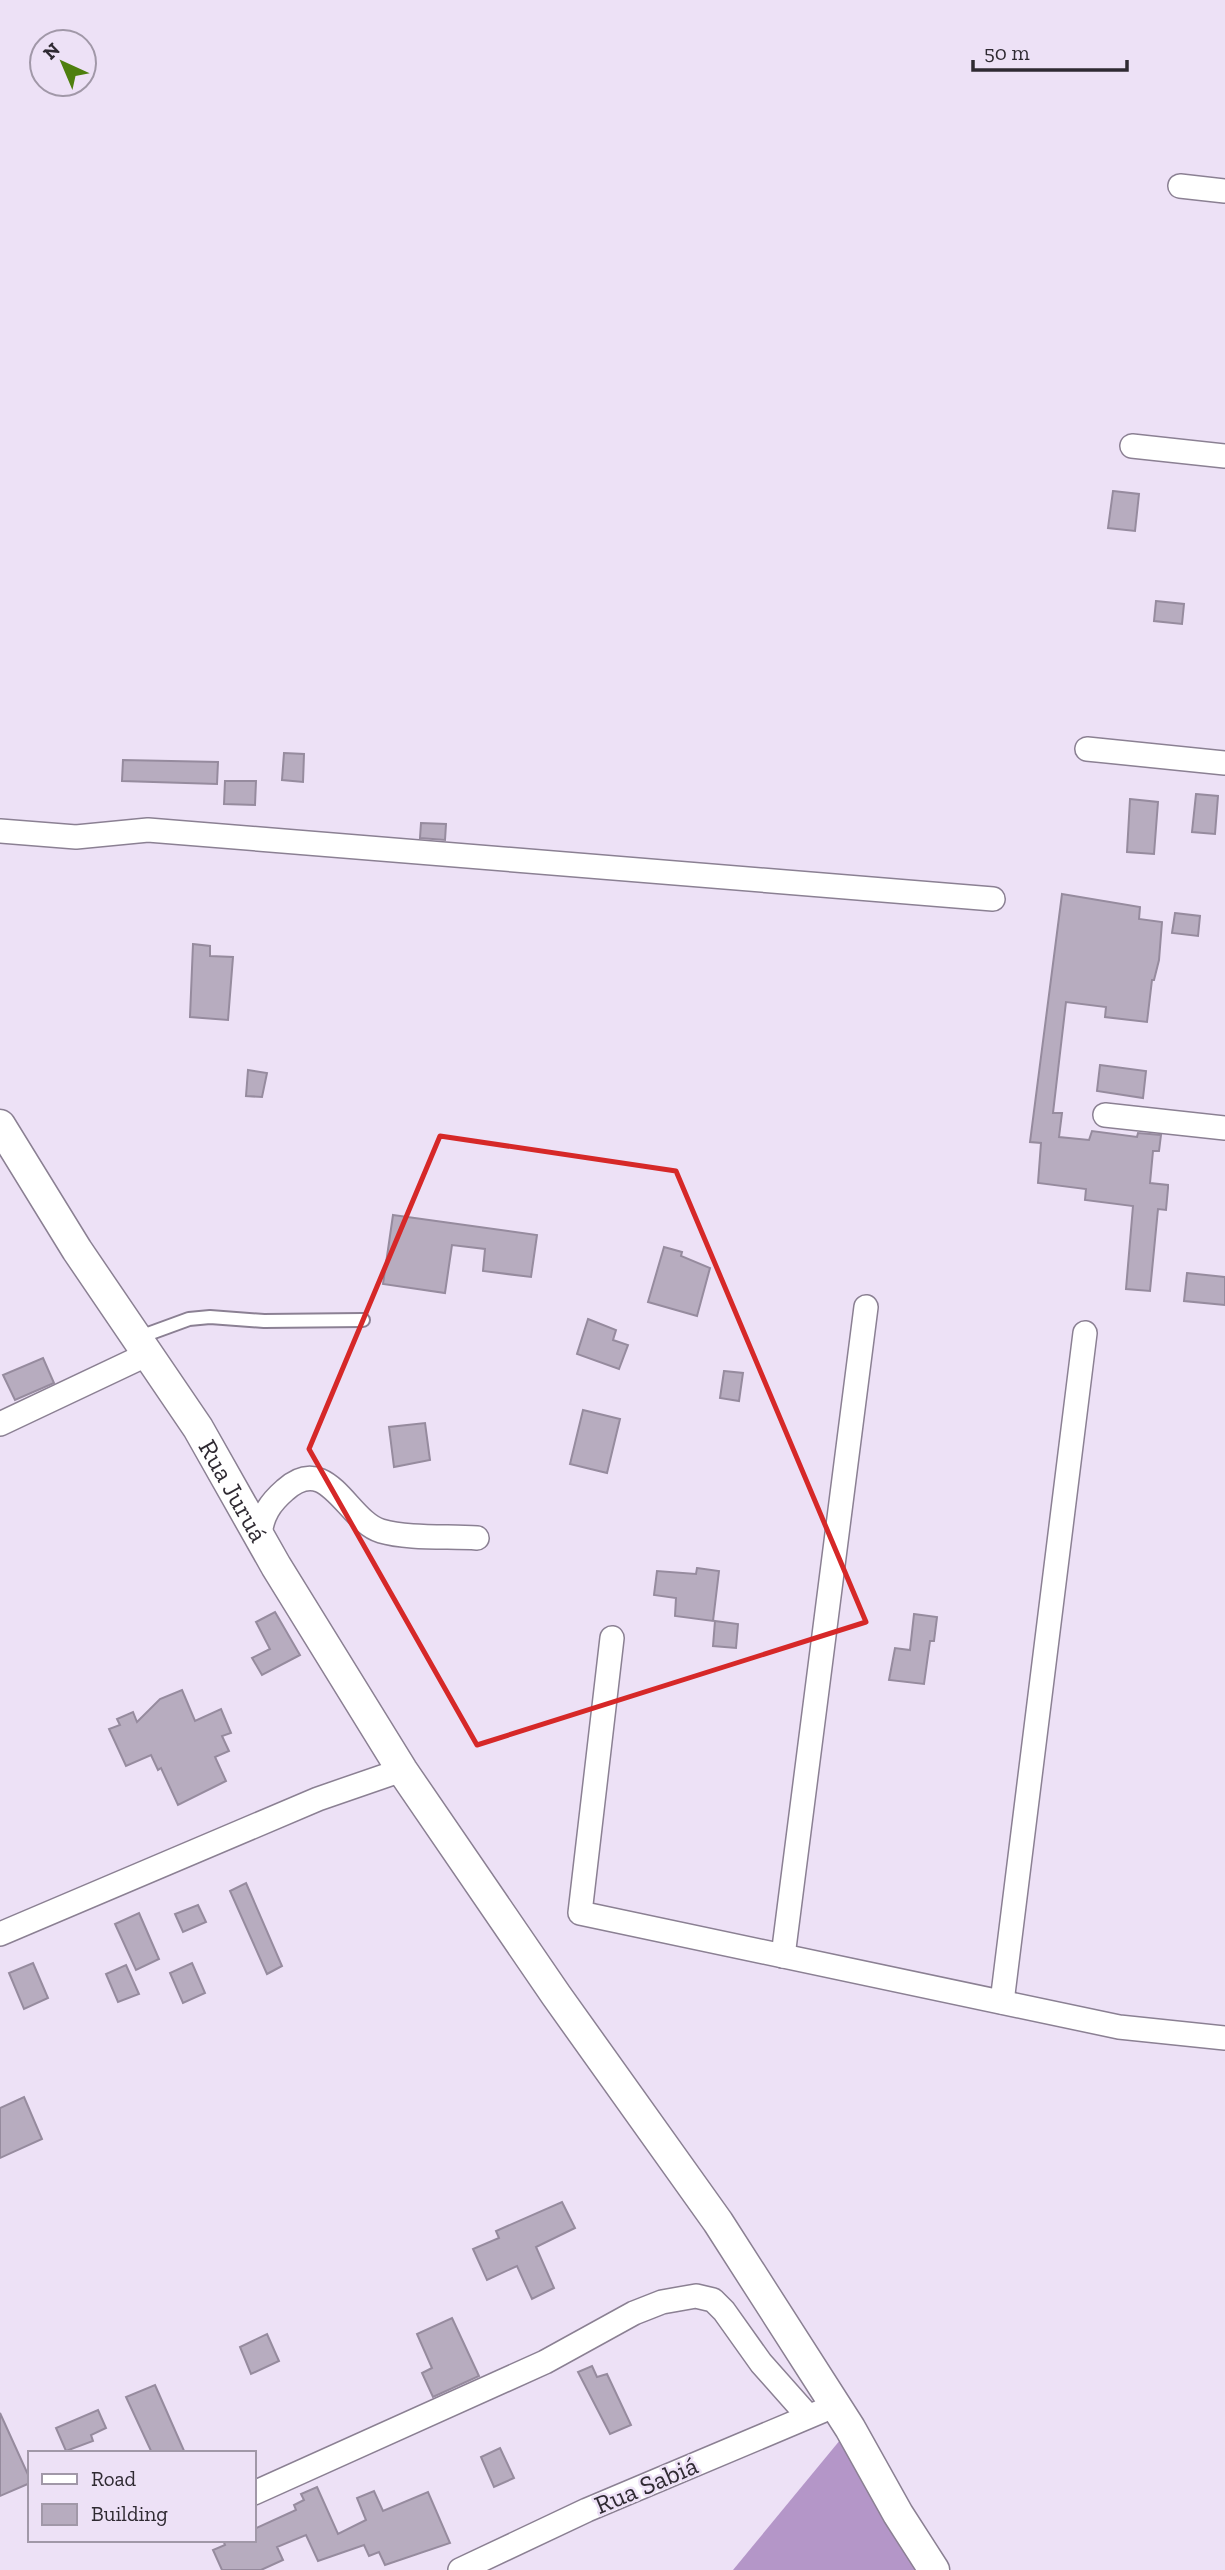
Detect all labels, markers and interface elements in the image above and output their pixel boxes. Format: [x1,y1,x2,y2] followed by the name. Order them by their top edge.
[28,28,98,98] north arrow
[973,28,1127,72] scale bar
[38,38,65,64] text: N
[984,40,1030,65] text: 50 m
[192,1434,275,1548] street label: Rua Juruá
[589,2449,703,2521] street label: Rua Sabiá
[28,2451,256,2542] legend
[91,2466,137,2491] text: Road
[91,2501,168,2526] text: Building

